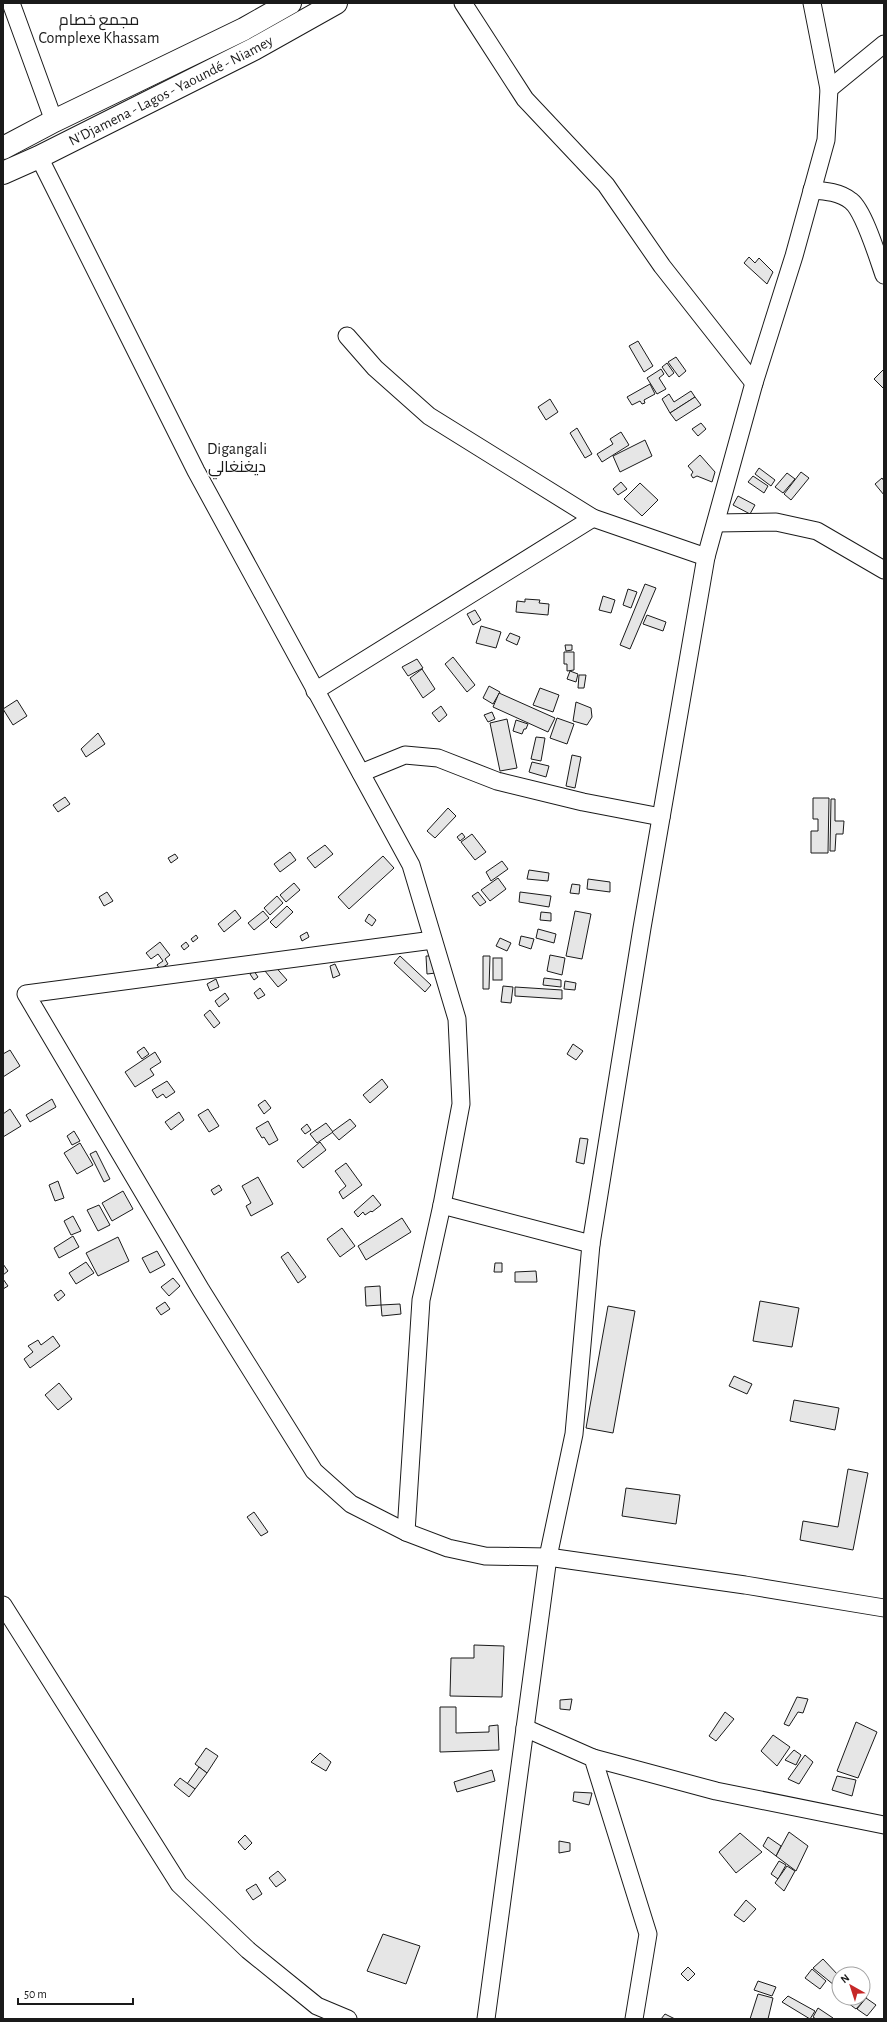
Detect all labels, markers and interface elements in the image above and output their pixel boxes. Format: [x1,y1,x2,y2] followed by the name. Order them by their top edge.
[38,12,160,46] district label: مجمع خصام Complexe Khassam
[66,33,276,149] street label: N'Djamena - Lagos - Yaoundé - Niamey
[207,441,267,480] district label: Digangali ديغنغالي
[831,1966,871,2006] north arrow
[839,1972,851,1985] text: N
[18,1980,133,2006] scale bar
[24,1988,47,2000] text: 50 m

